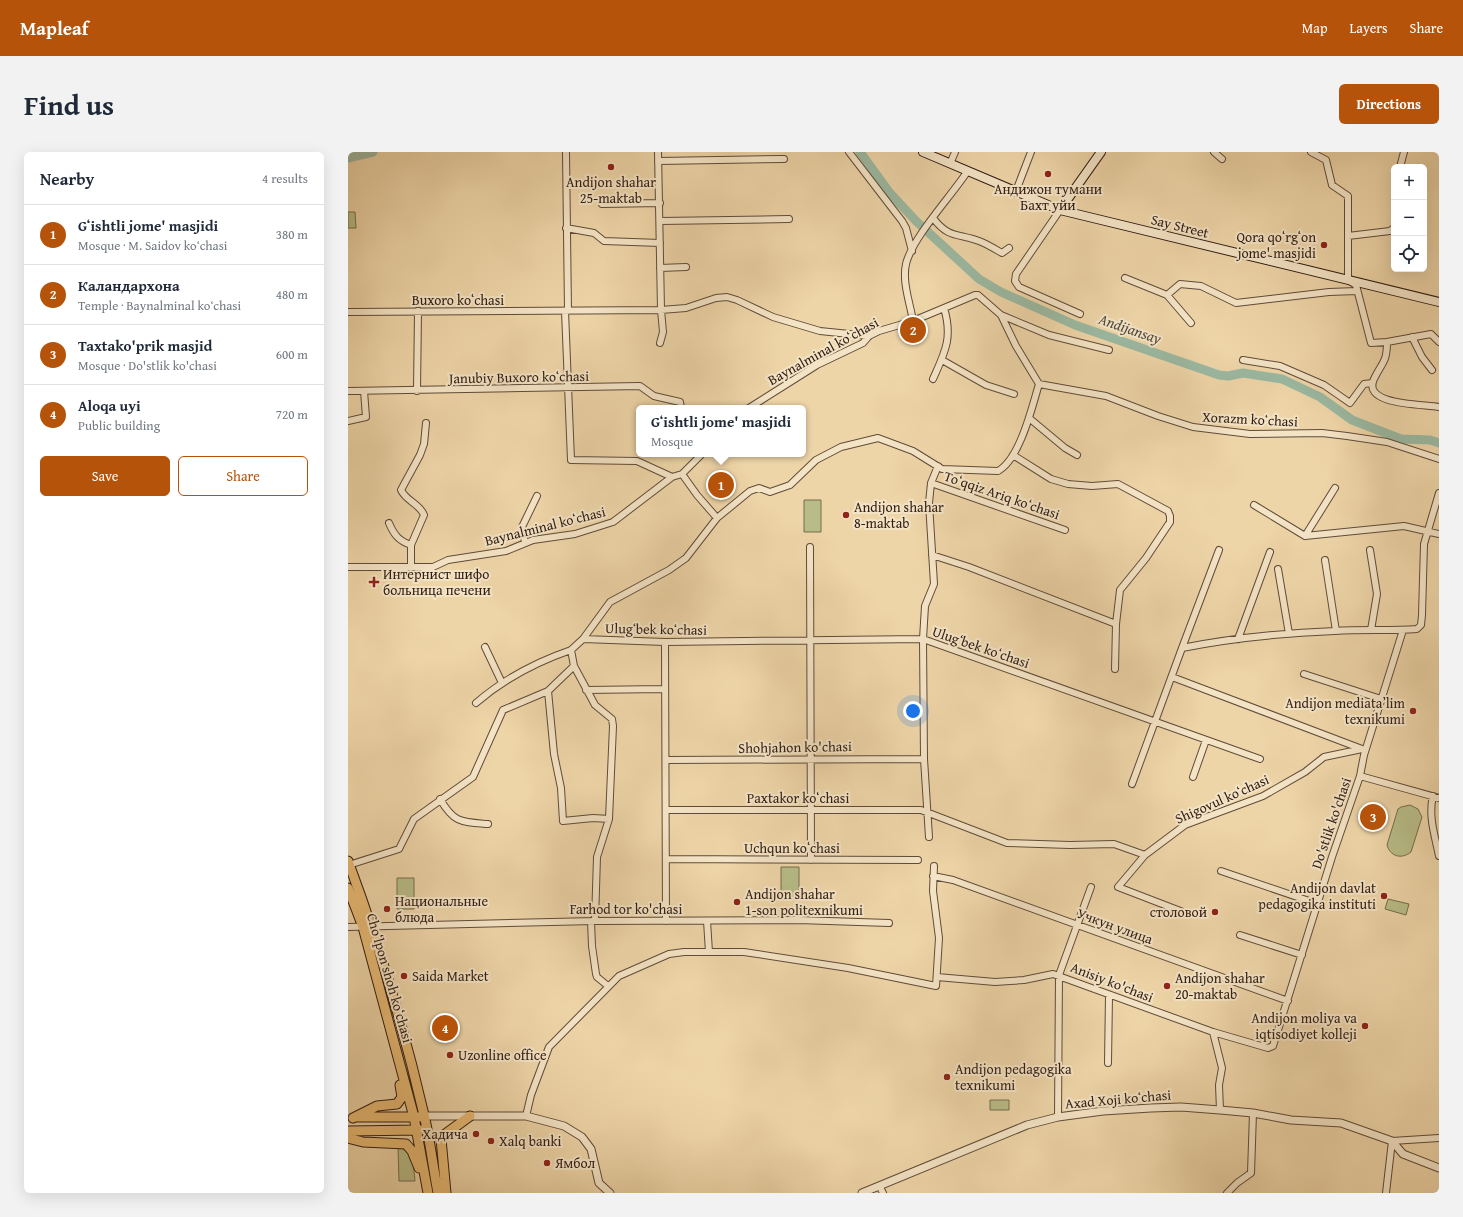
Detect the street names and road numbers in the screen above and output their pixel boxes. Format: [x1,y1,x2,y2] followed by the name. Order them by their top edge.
[1149,209,1211,243] street label: Say Street
[412,290,504,310] street label: Buxoro koʻchasi
[764,312,882,390] street label: Baynalminal koʻchasi
[447,366,589,388] street label: Janubiy Buxoro koʻchasi
[1202,407,1298,431] street label: Xorazm koʻchasi
[941,466,1063,524] street label: Toʻqqiz Ariq koʻchasi
[482,501,608,551] street label: Baynalminal koʻchasi
[605,618,707,640] street label: Ulugʻbek koʻchasi
[930,621,1032,673] street label: Ulugʻbek koʻchasi
[738,736,852,758] street label: Shohjahon ko'chasi
[1172,769,1272,829] street label: Shigovul koʻchasi
[1306,775,1356,871] street label: Do'stlik ko'chasi
[747,788,849,808] street label: Paxtakor koʻchasi
[744,838,840,858] street label: Uchqun koʻchasi
[570,899,682,919] street label: Farhod tor ko'chasi
[1074,903,1156,949] street label: Учкун улица
[362,911,418,1045] street label: Choʻlpon shoh koʻchasi
[1068,957,1156,1007] street label: Anisiy ko'chasi
[1064,1084,1172,1114] street label: Axad Xoji koʻchasi

